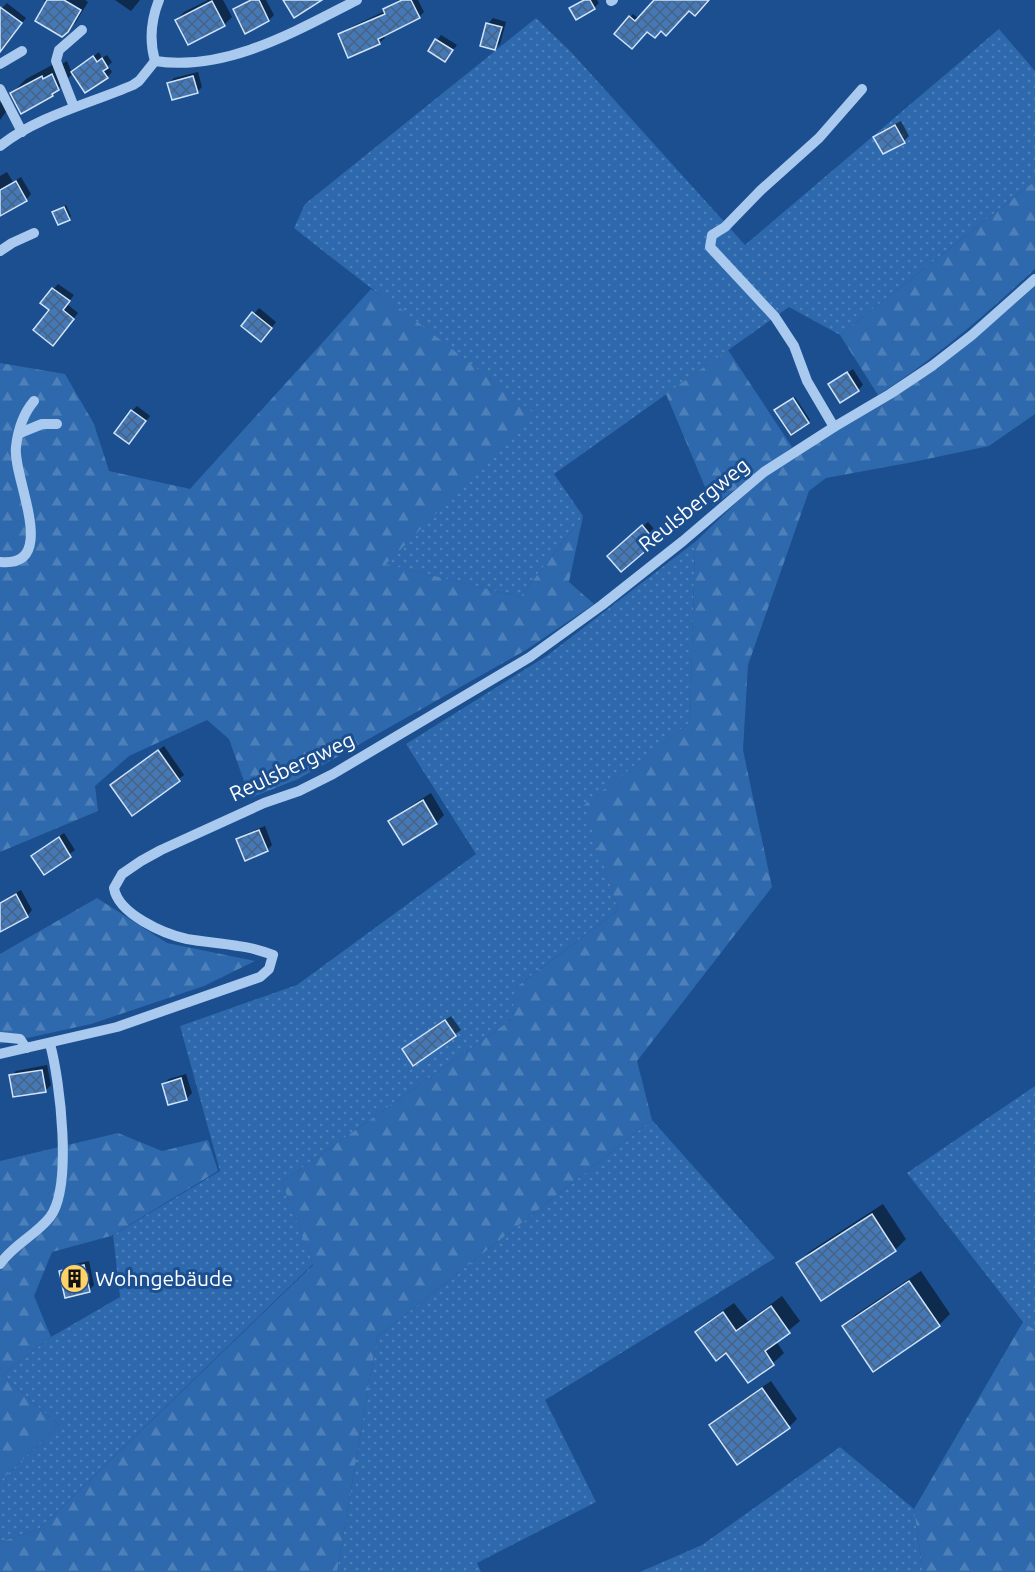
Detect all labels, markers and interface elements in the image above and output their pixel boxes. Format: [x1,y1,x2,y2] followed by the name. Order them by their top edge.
[633,452,753,556] street label: Reulsbergweg
[225,727,358,806] street label: Reulsbergweg
[58,1263,90,1295] building icon: Wohngebäude
[95,1266,233,1290] place label: Wohngebäude

